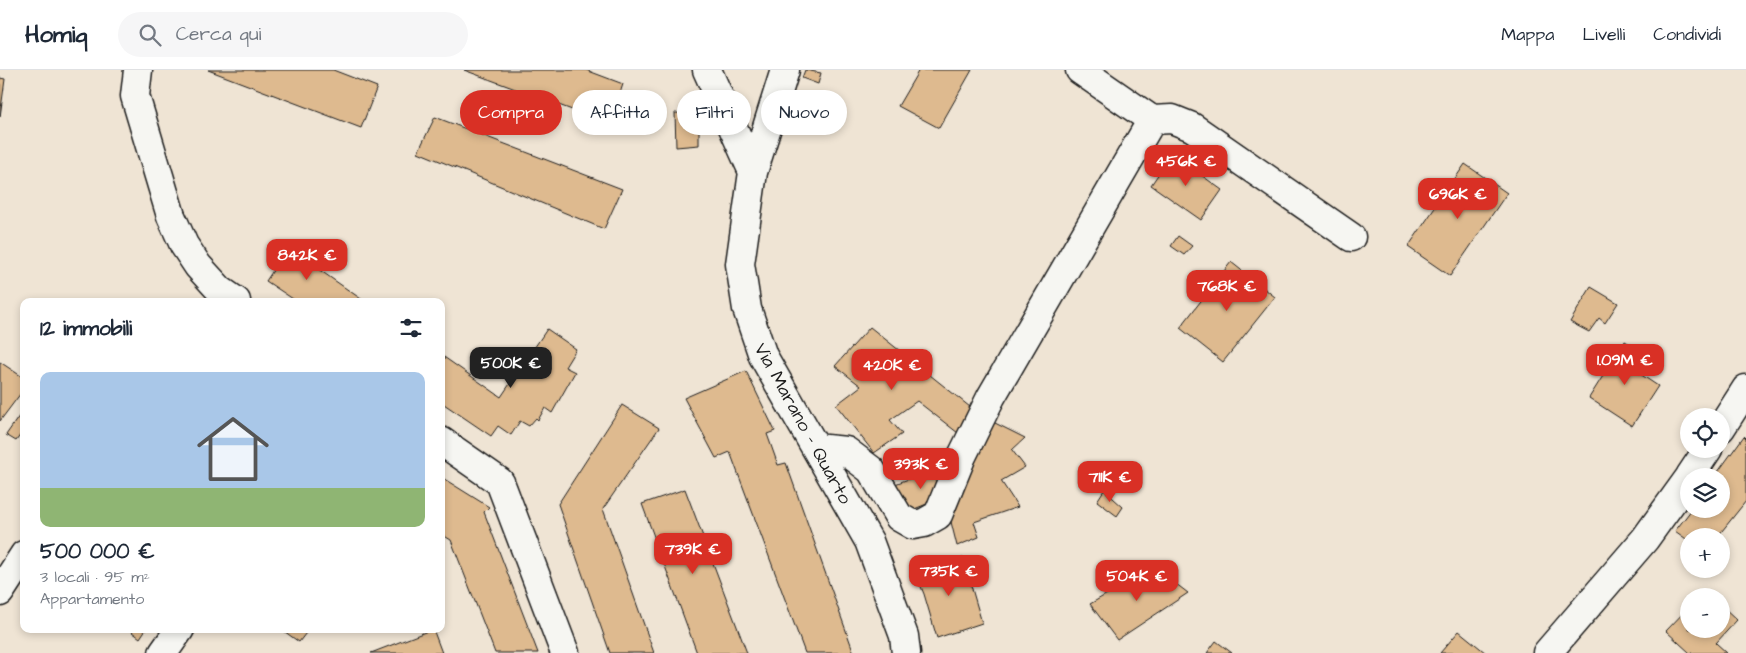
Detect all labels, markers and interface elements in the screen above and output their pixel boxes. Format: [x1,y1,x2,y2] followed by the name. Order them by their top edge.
[118,12,468,57] search box
[25,18,88,52] text: Homiq
[136,21,164,49] icon: search
[176,21,261,48] text: Cerca qui
[1501,22,1555,47] text: Mappa
[1583,22,1625,47] text: Livelli
[1653,22,1721,47] text: Condividi
[460,90,562,135] chip: Compra
[572,90,667,135] chip: Affitta
[677,90,751,135] chip: Filtri
[761,90,847,135] chip: Nuovo
[1145,144,1227,187] pin: 456K €
[1155,150,1217,172] text: 456K €
[1417,178,1499,220] pin: 696K €
[1429,183,1487,205] text: 696K €
[266,238,348,281] pin: 842K €
[277,244,337,266] text: 842K €
[1186,270,1268,312] pin: 768K €
[1197,275,1257,297] text: 768K €
[40,314,132,343] text: 12 immobili
[397,314,425,342] icon: filters
[747,338,858,510] street label: Via Marano - Quarto
[1579,344,1671,386] pin: 1.09M €
[470,346,552,389] pin: 500K €
[851,348,933,391] pin: 420K €
[1597,349,1653,371] text: 1.09M €
[481,352,541,374] text: 500K €
[863,354,921,376] text: 420K €
[188,404,278,494] icon: home
[1680,408,1730,638] map controls
[1680,408,1730,458] button: locate
[880,448,962,490] pin: 393K €
[894,453,948,475] text: 393K €
[1069,460,1151,503] pin: 711K €
[1089,466,1131,488] text: 711K €
[1680,468,1730,518] button: layers
[1680,528,1730,578] button: +
[652,532,734,575] pin: 739K €
[40,537,155,566] text: 500 000 €
[665,538,721,560] text: 739K €
[908,554,990,597] pin: 735K €
[920,560,978,582] text: 735K €
[1096,560,1178,602] pin: 504K €
[1106,565,1168,587] text: 504K €
[40,566,150,588] text: 3 locali · 95 m²
[40,588,144,610] text: Appartamento
[1680,588,1730,638] button: −

